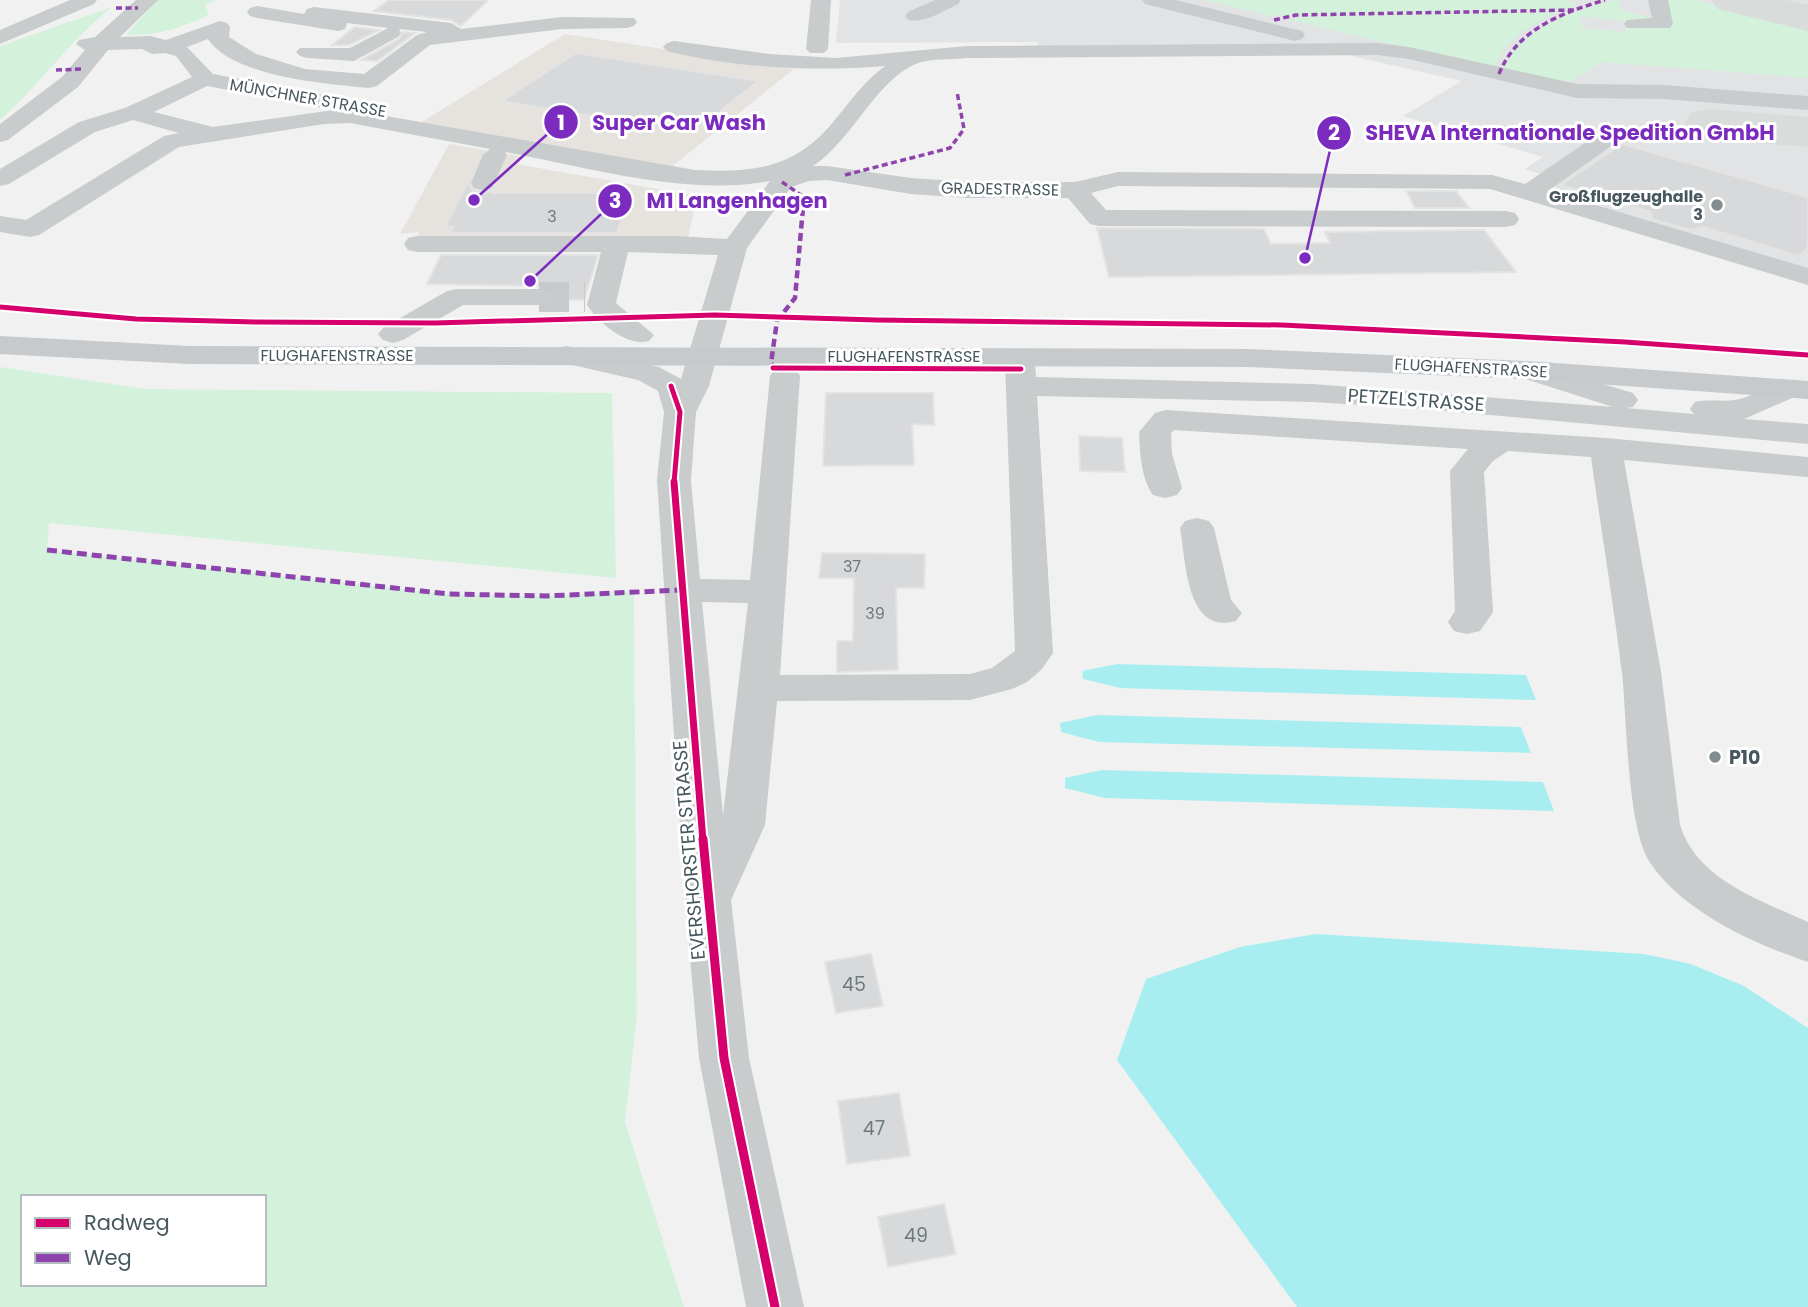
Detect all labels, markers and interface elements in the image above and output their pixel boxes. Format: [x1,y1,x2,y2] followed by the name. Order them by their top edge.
[228,73,388,123] street label: MÜNCHNER STRASSE
[543,101,780,143] callout: Super Car Wash
[557,108,565,137] text: 1
[592,108,766,137] text: Super Car Wash
[1316,112,1789,154] callout: SHEVA Internationale Spedition GmbH
[1328,118,1340,147] text: 2
[1365,118,1775,147] text: SHEVA Internationale Spedition GmbH
[941,176,1059,202] street label: GRADESTRASSE
[597,180,841,222] callout: M1 Langenhagen
[1549,185,1703,226] place label: Großflugzeughalle 3
[609,186,621,215] text: 3
[646,186,828,215] text: M1 Langenhagen
[1709,197,1725,213] marker: Großflugzeughalle 3
[547,205,557,228] house number: 3
[260,344,414,367] street label: FLUGHAFENSTRASSE
[827,345,981,368] street label: FLUGHAFENSTRASSE
[1394,353,1548,383] street label: FLUGHAFENSTRASSE
[1347,382,1485,418] street label: PETZELSTRASSE
[843,555,861,578] house number: 37
[865,602,885,625] house number: 39
[666,739,712,961] street label: EVERSHORSTER STRASSE
[1729,744,1760,771] place label: P10
[1707,749,1723,765] marker: P10
[842,971,866,998] house number: 45
[863,1115,885,1142] house number: 47
[21,1195,266,1286] legend
[84,1208,170,1237] text: Radweg
[904,1222,928,1249] house number: 49
[84,1243,132,1272] text: Weg

